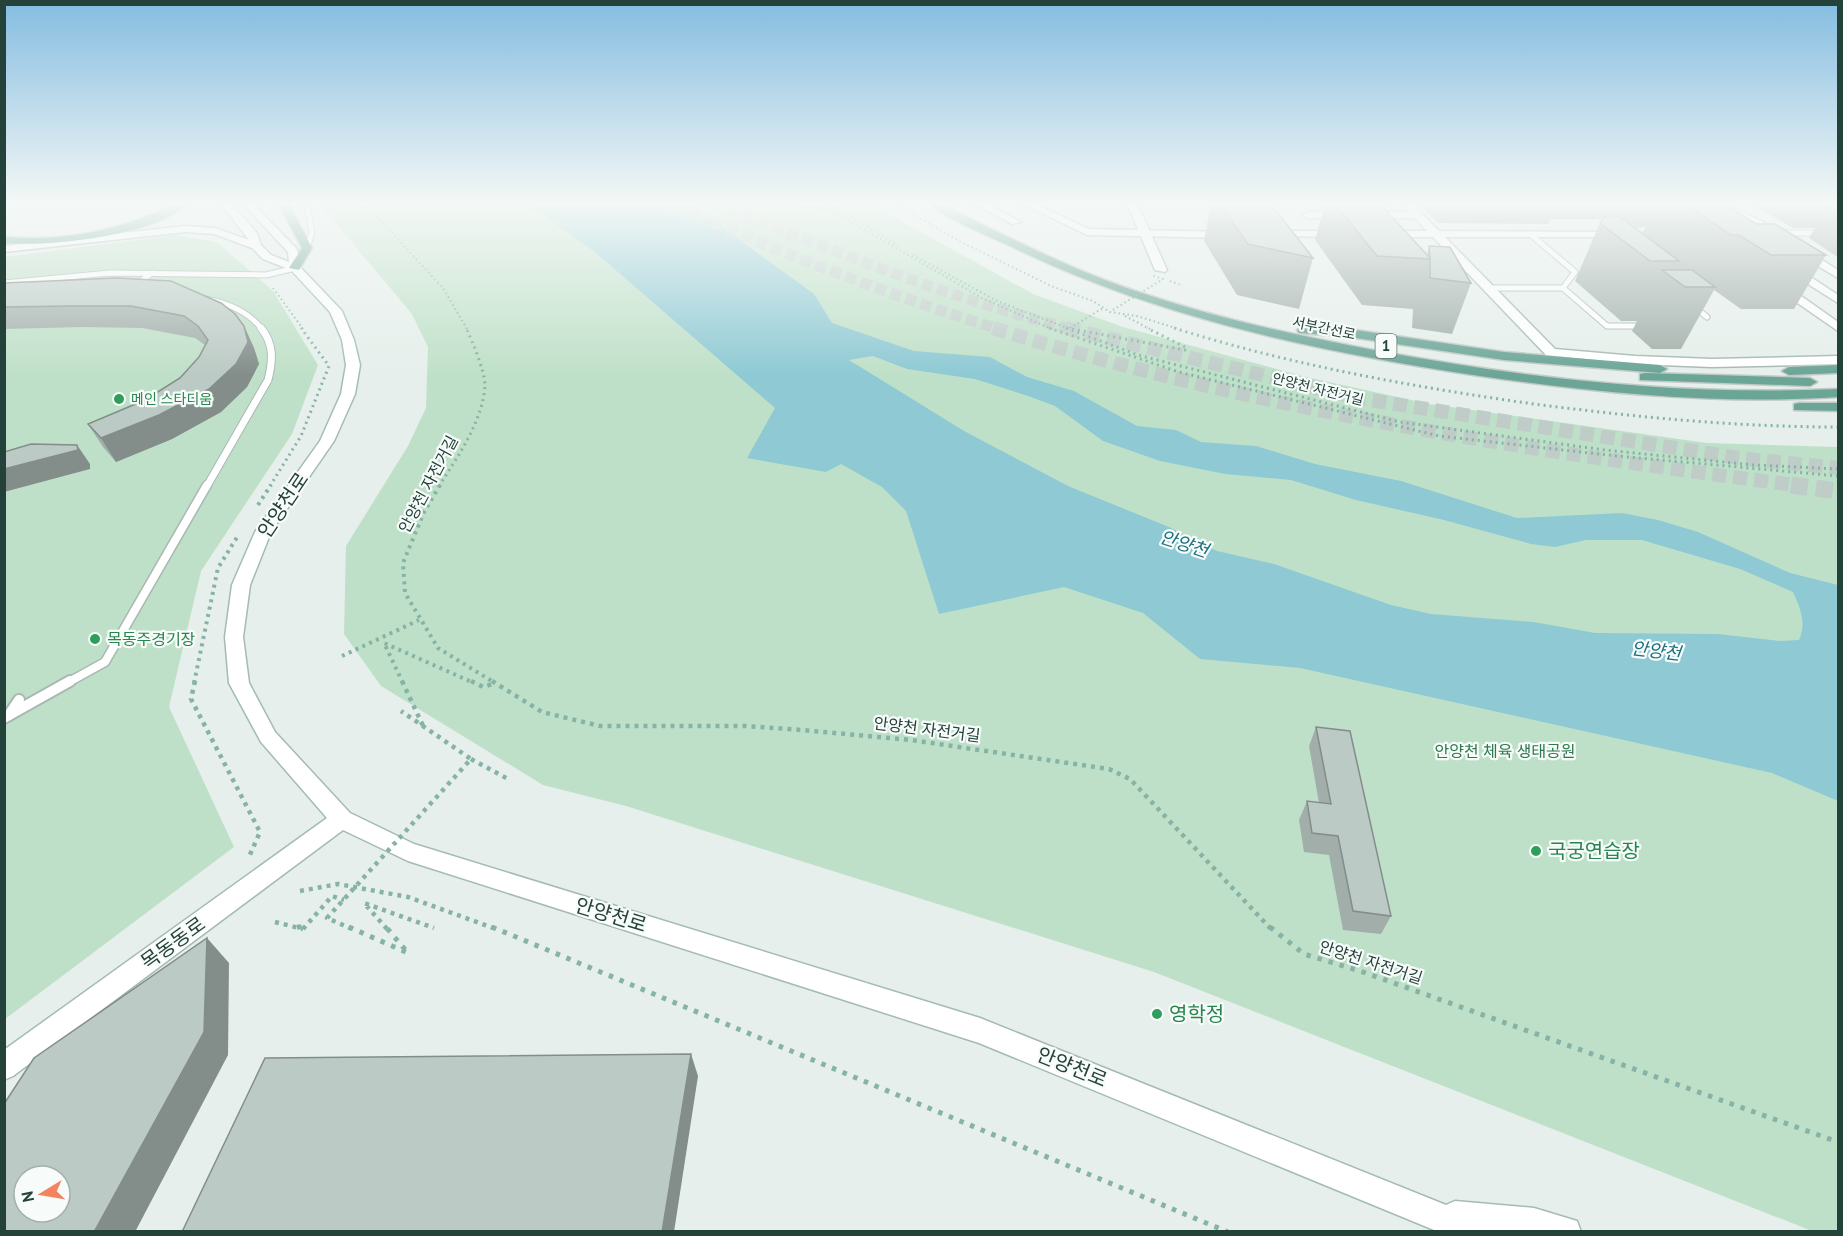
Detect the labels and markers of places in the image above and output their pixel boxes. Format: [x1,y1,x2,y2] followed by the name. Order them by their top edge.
[131,390,212,408] place label: 메인 스타디움
[112,392,126,406] marker: 메인 스타디움
[107,629,196,649] place label: 목동주경기장
[88,632,102,646] marker: 목동주경기장
[1548,838,1640,864] place label: 국궁연습장
[1529,844,1543,858] marker: 국궁연습장
[1169,1001,1224,1027] place label: 영학정
[1150,1007,1164,1021] marker: 영학정

